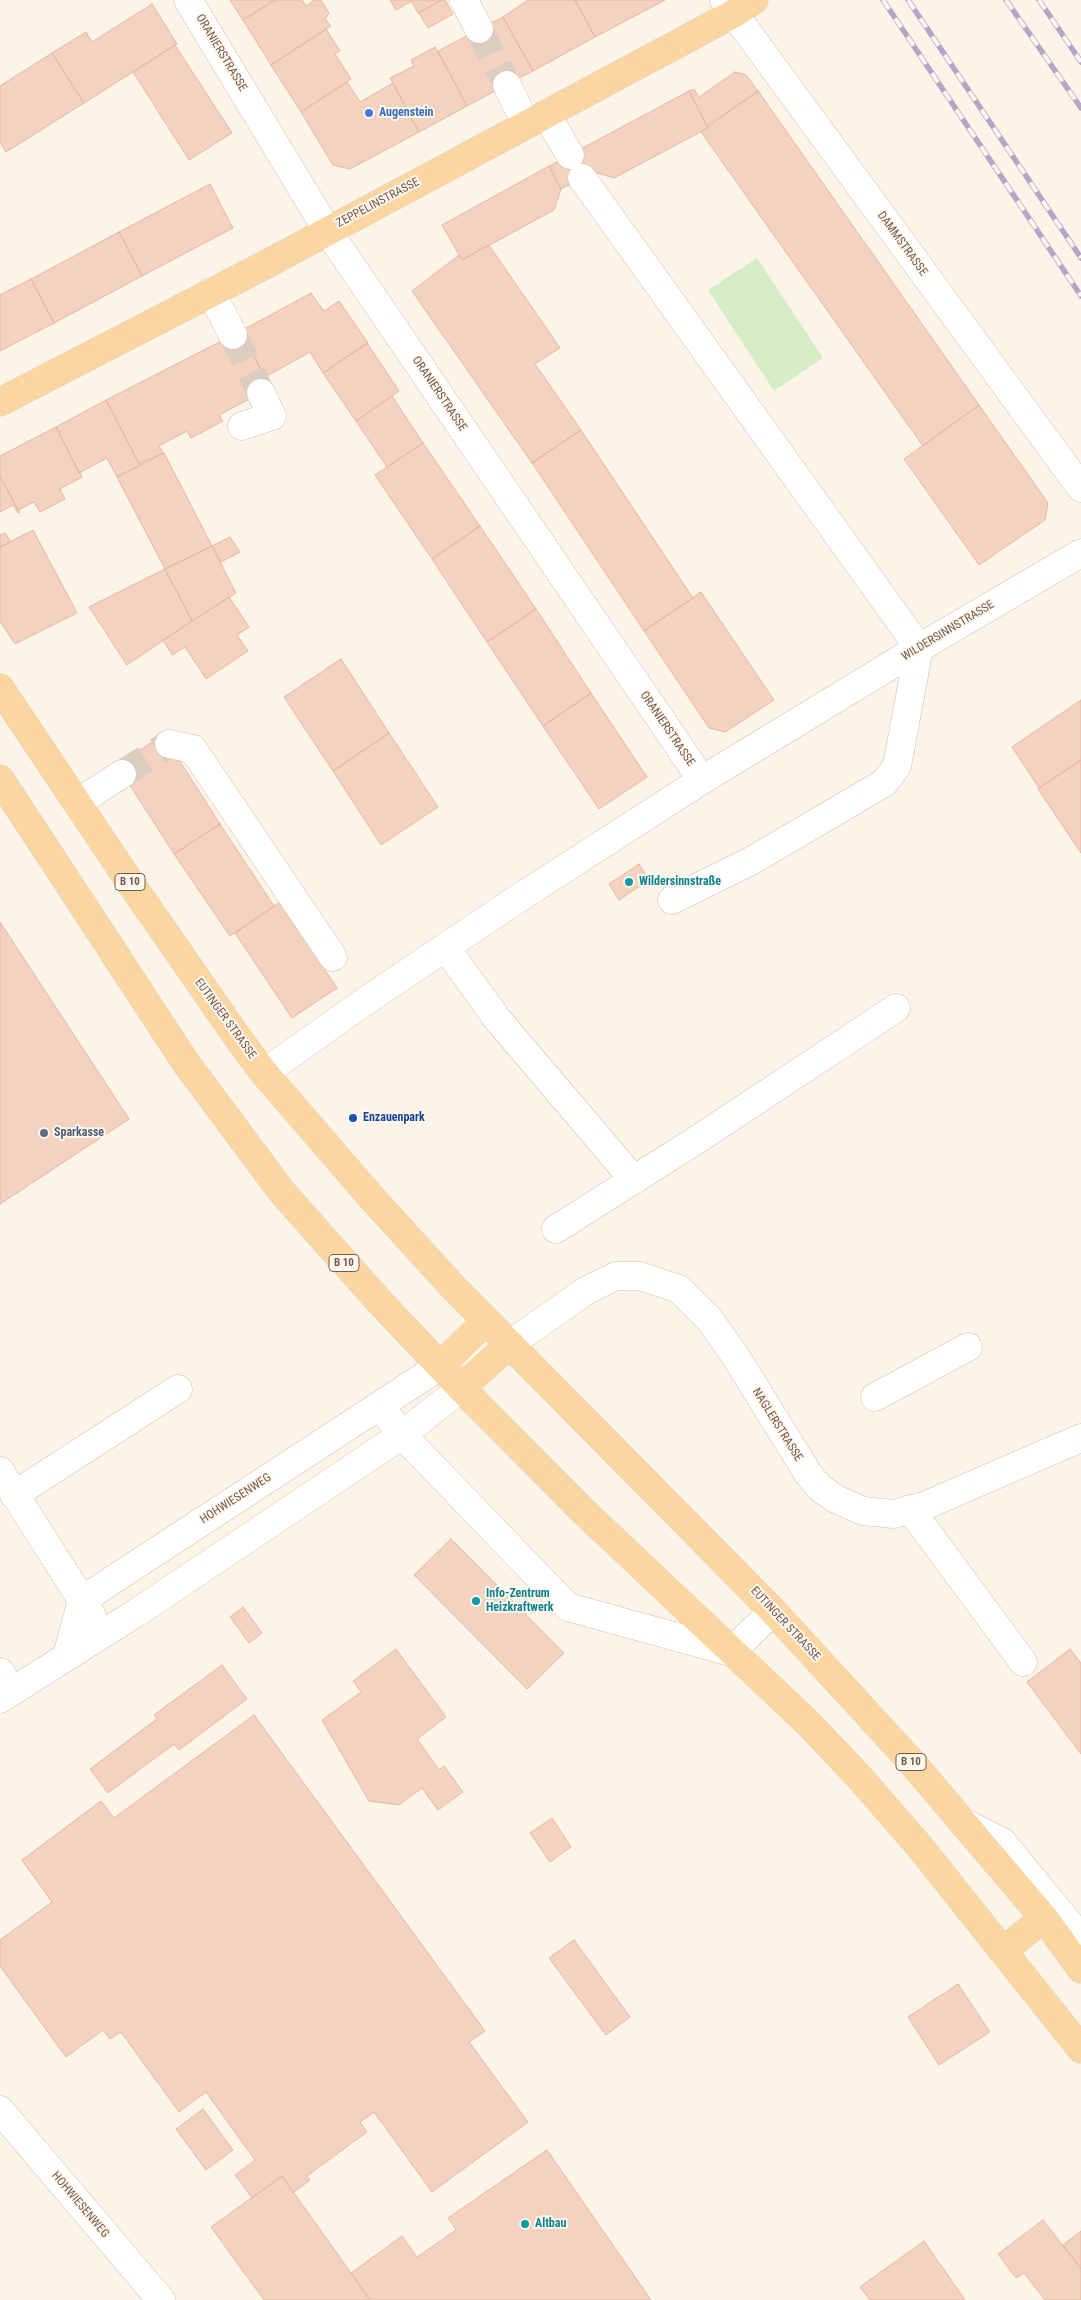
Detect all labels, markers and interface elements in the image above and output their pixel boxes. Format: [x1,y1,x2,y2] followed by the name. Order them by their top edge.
[192,12,250,94] street label: ORANIERSTRASSE
[379,106,433,120] place label: Augenstein
[363,107,375,119] marker: Augenstein
[334,175,422,231] street label: ZEPPELINSTRASSE
[874,209,930,279] street label: DAMMSTRASSE
[409,354,469,434] street label: ORANIERSTRASSE
[899,598,997,664] street label: WILDERSINNSTRASSE
[637,689,697,769] street label: ORANIERSTRASSE
[115,874,145,890] road number: B 10
[639,875,721,889] place label: Wildersinnstraße
[623,876,635,888] marker: Wildersinnstraße
[191,976,259,1062] street label: EUTINGER STRASSE
[363,1111,425,1125] place label: Enzauenpark
[347,1112,359,1124] marker: Enzauenpark
[54,1126,104,1140] place label: Sparkasse
[38,1127,50,1139] marker: Sparkasse
[329,1254,359,1272] road number: B 10
[749,1386,805,1464] street label: NAGLERSTRASSE
[198,1471,274,1527] street label: HOHWIESENWEG
[747,1584,823,1664] street label: EUTINGER STRASSE
[486,1587,553,1615] place label: Info-Zentrum Heizkraftwerk
[470,1595,482,1607] marker: Info-Zentrum Heizkraftwerk
[896,1754,926,1770] road number: B 10
[48,2169,112,2241] street label: HOHWIESENWEG
[535,2217,566,2231] place label: Altbau
[519,2218,531,2230] marker: Altbau

